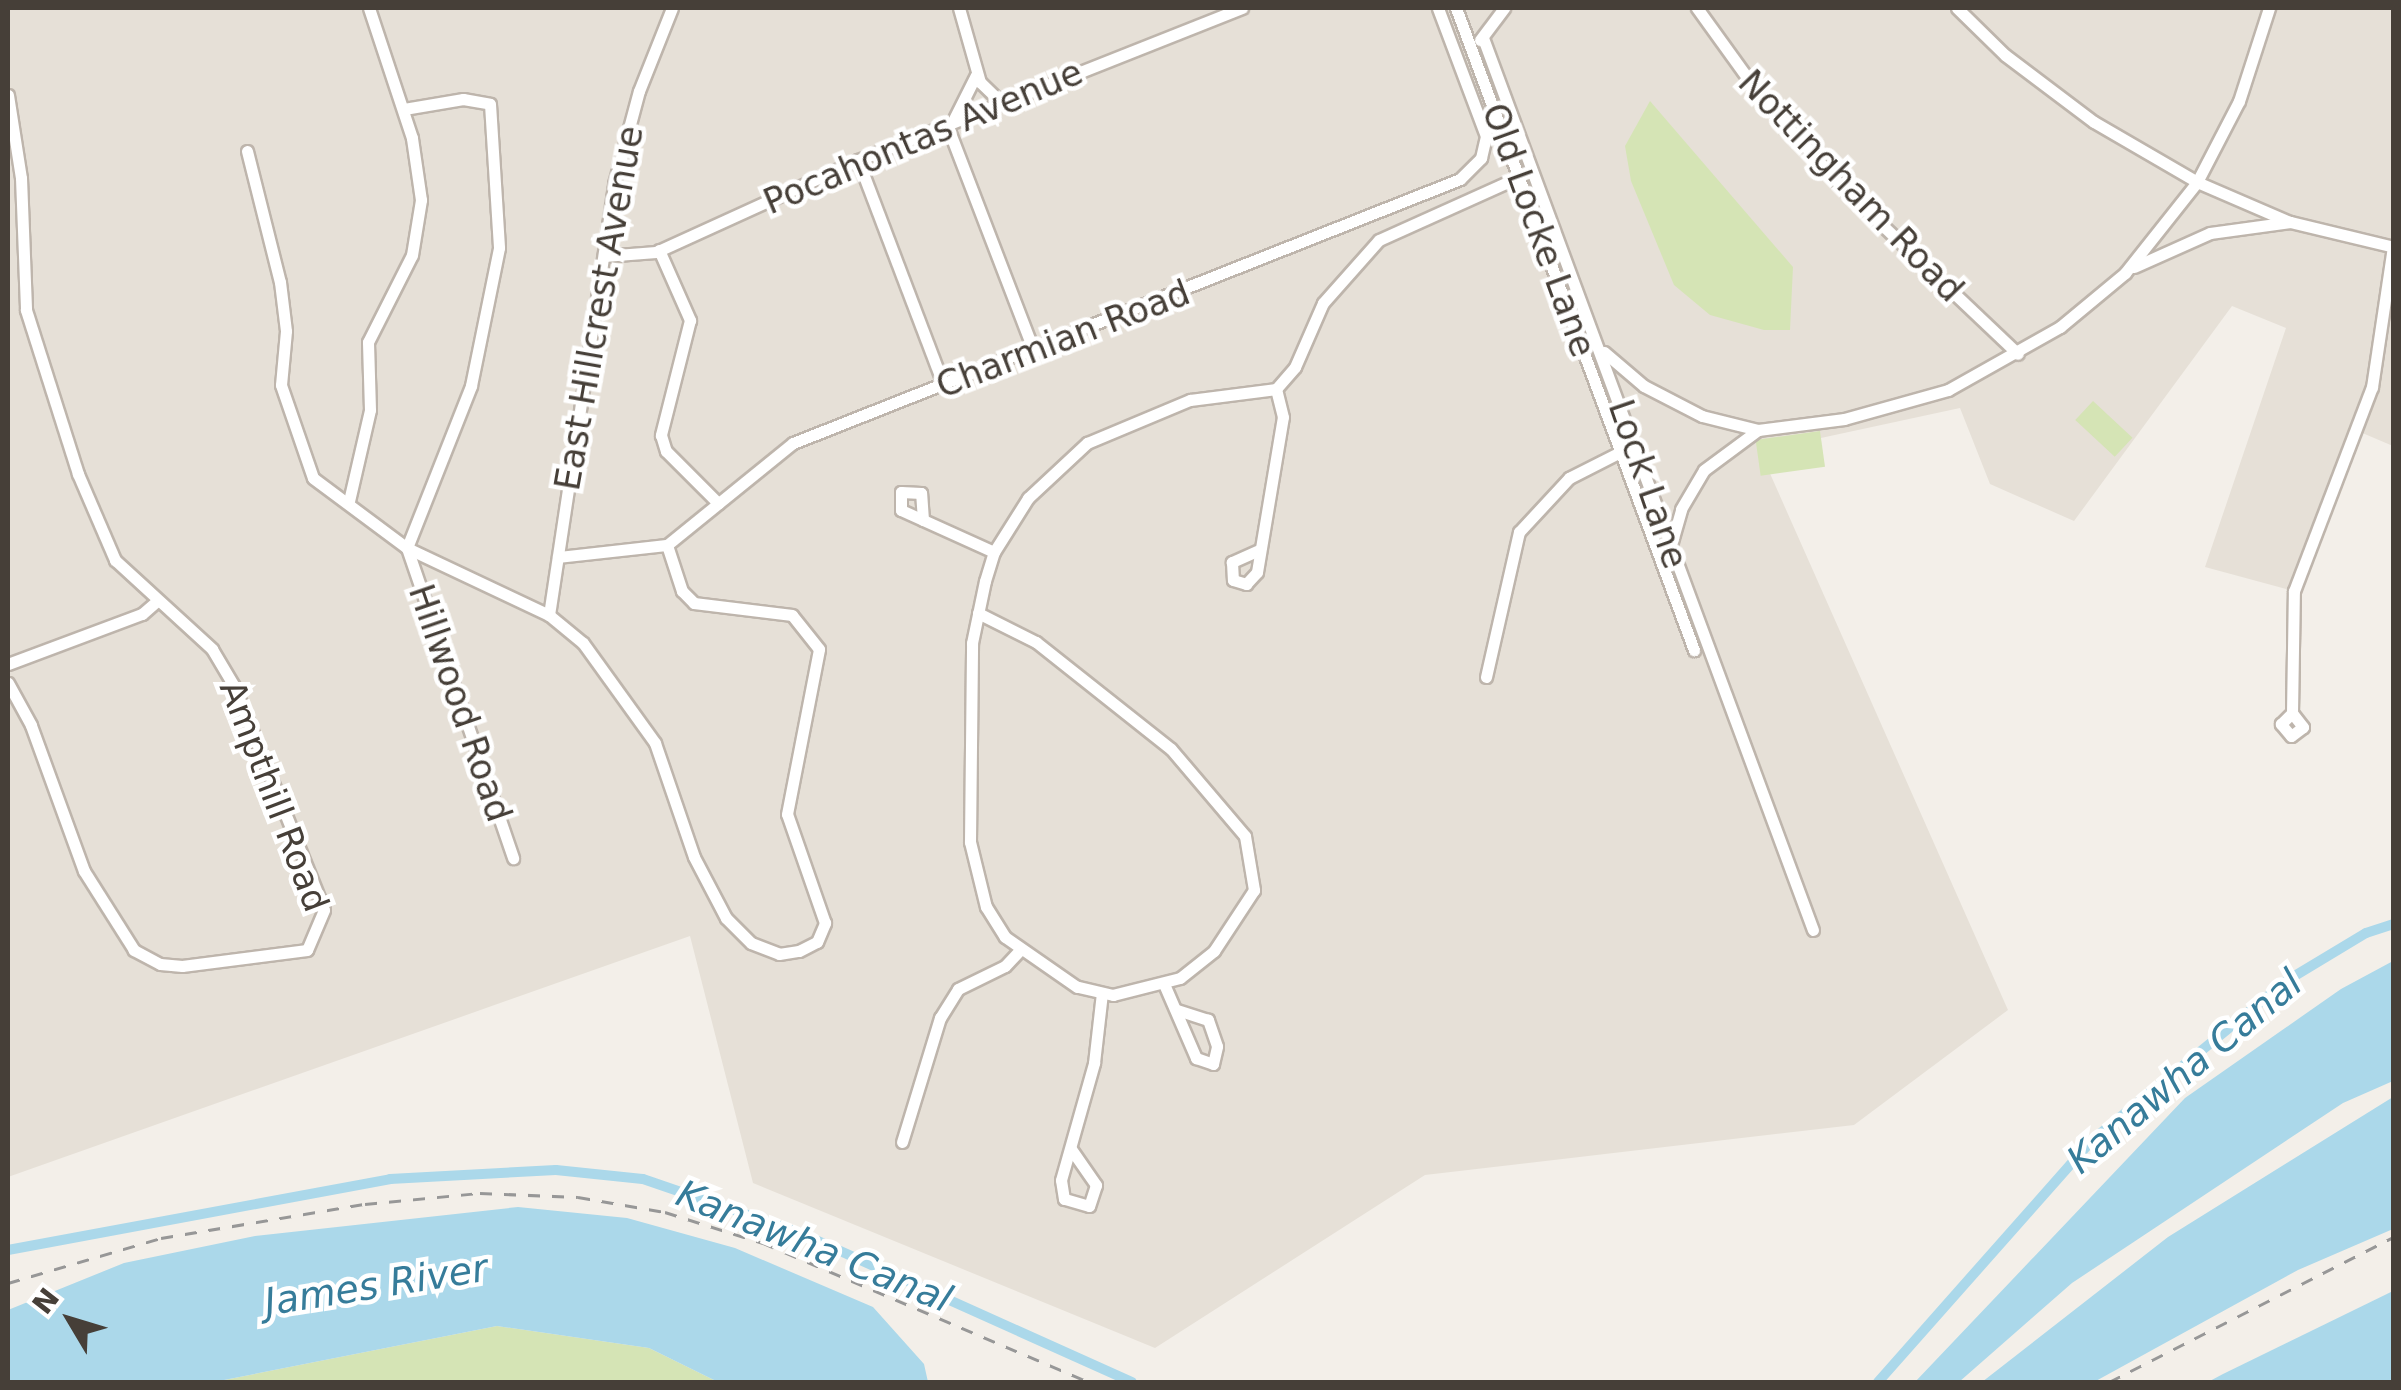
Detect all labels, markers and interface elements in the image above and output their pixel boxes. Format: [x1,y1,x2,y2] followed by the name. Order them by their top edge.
[757,51,1089,223] street label: Pocahontas Avenue
[1730,61,1972,311] street label: Nottingham Road
[1474,98,1604,362] street label: Old Locke Lane
[546,122,652,494] street label: East Hillcrest Avenue
[930,271,1196,407] street label: Charmian Road
[1600,394,1696,574] street label: Lock Lane
[400,579,520,827] street label: Hillwood Road
[211,674,337,918] street label: Ampthill Road
[2058,961,2312,1183] water label: Kanawha Canal
[670,1171,958,1323] water label: Kanawha Canal
[261,1246,491,1326] water label: James River
[20,1270,120,1370] north arrow
[26,1282,66,1321] text: N

